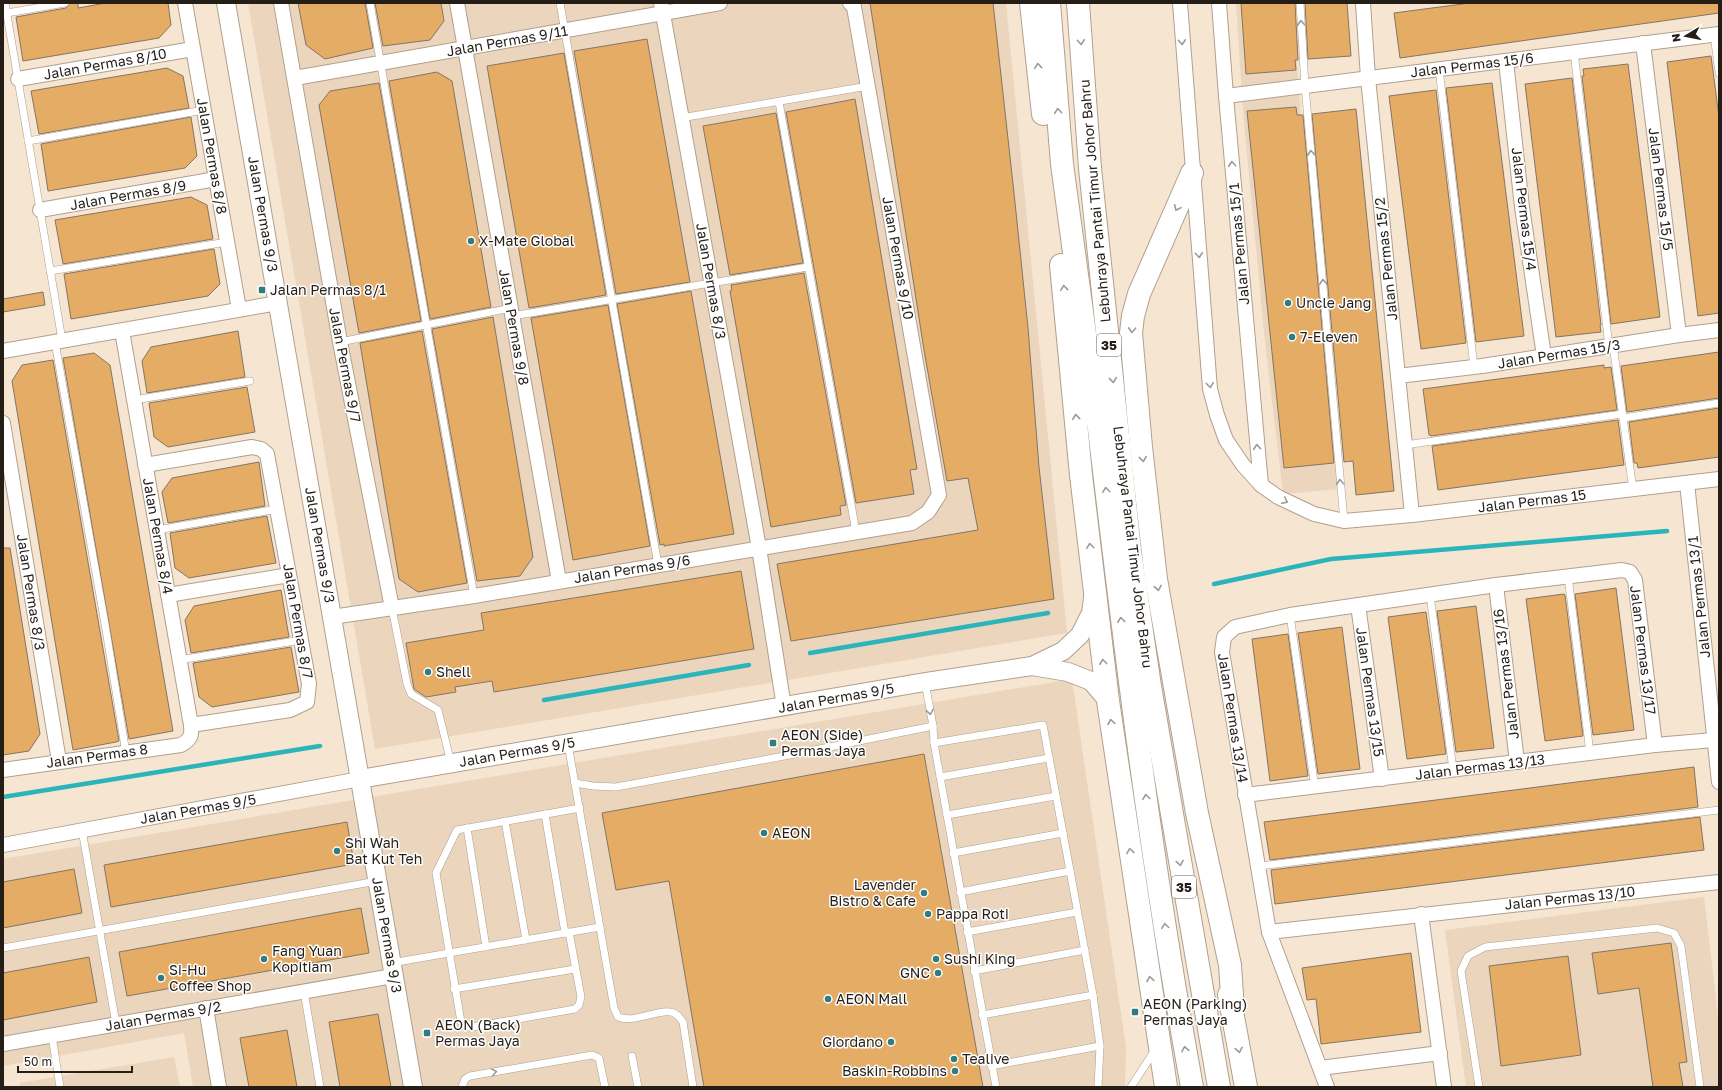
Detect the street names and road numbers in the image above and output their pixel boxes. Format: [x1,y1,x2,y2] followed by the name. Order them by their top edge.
[445,21,569,60] street label: Jalan Permas 9/11
[42,44,168,83] street label: Jalan Permas 8/10
[1409,49,1535,81] street label: Jalan Permas 15/6
[1075,79,1114,323] street label: Lebuhraya Pantai Timur Johor Bahru
[194,96,231,215] street label: Jalan Permas 8/8
[1646,126,1677,251] street label: Jalan Permas 15/5
[1508,146,1541,272] street label: Jalan Permas 15/4
[245,155,282,273] street label: Jalan Permas 9/3
[68,176,187,213] street label: Jalan Permas 8/9
[1225,182,1252,306] street label: Jalan Permas 15/1
[879,195,918,321] street label: Jalan Permas 9/10
[1371,197,1400,321] street label: Jalan Permas 15/2
[693,222,730,340] street label: Jalan Permas 8/3
[496,267,533,386] street label: Jalan Permas 9/8
[326,306,365,424] street label: Jalan Permas 9/7
[1097,334,1121,356] road number: 35
[1496,335,1621,372] street label: Jalan Permas 15/3
[1110,425,1157,669] street label: Lebuhraya Pantai Timur Johor Bahru
[140,476,177,595] street label: Jalan Permas 8/4
[1477,485,1587,516] street label: Jalan Permas 15
[302,486,339,604] street label: Jalan Permas 9/3
[14,533,49,651] street label: Jalan Permas 8/3
[1684,535,1713,659] street label: Jalan Permas 13/1
[572,551,691,586] street label: Jalan Permas 9/6
[280,562,317,680] street label: Jalan Permas 8/7
[1627,584,1660,715] street label: Jalan Permas 13/17
[1489,608,1522,740] street label: Jalan Permas 13/16
[1353,626,1388,758] street label: Jalan Permas 13/15
[1215,652,1252,784] street label: Jalan Permas 13/14
[777,679,895,716] street label: Jalan Permas 9/5
[458,733,576,770] street label: Jalan Permas 9/5
[45,740,149,771] street label: Jalan Permas 8
[1414,750,1546,783] street label: Jalan Permas 13/13
[139,790,257,827] street label: Jalan Permas 9/5
[369,876,406,994] street label: Jalan Permas 9/3
[1172,876,1196,898] road number: 35
[1504,882,1636,913] street label: Jalan Permas 13/10
[104,997,222,1034] street label: Jalan Permas 9/2

